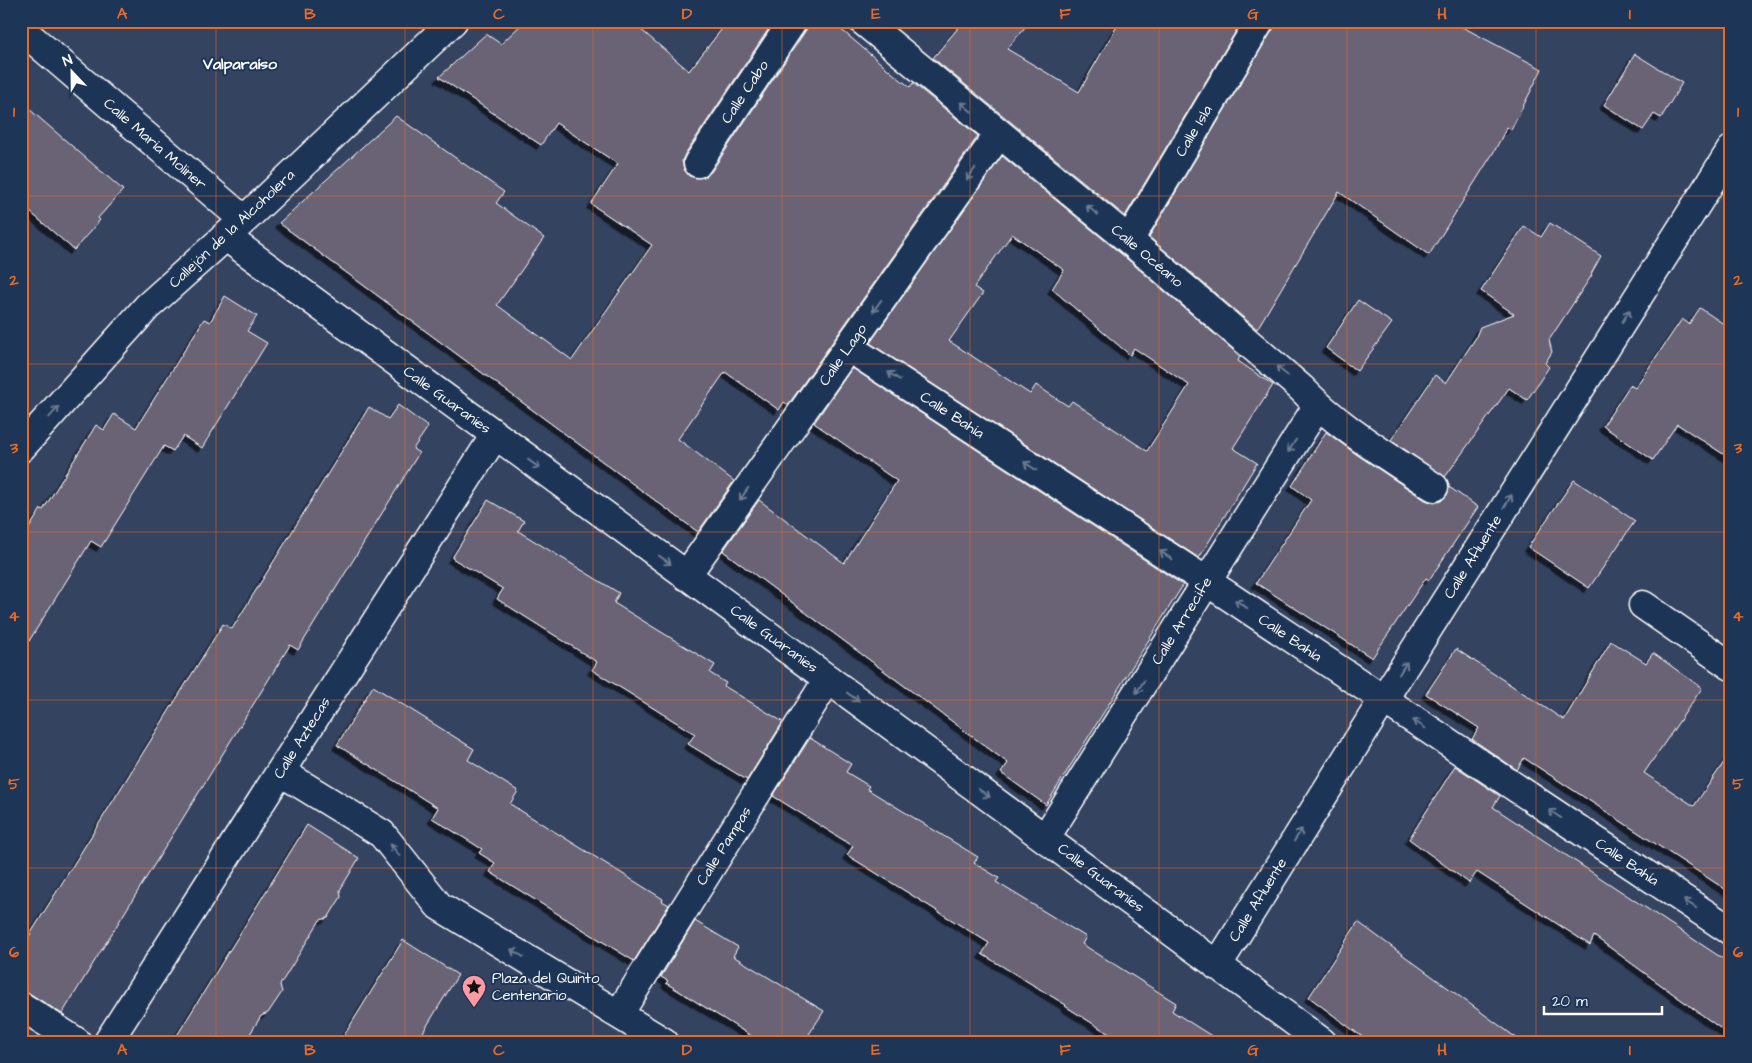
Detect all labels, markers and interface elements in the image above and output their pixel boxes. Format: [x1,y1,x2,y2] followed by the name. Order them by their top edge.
[117,3,128,25] text: A
[304,3,316,25] text: B
[493,3,505,25] text: C
[682,3,693,25] text: D
[871,3,881,25] text: E
[1059,3,1071,25] text: F
[1247,3,1259,25] text: G
[1437,3,1447,25] text: H
[1629,3,1631,25] text: I
[48,48,98,98] north arrow
[60,50,76,72] text: N
[202,53,278,75] district label: Valparaíso
[716,56,774,128] street label: Calle Cabo
[99,93,211,195] street label: Calle María Moliner
[13,101,16,123] text: 1
[960,101,973,112] one-way arrow
[1170,101,1218,161] street label: Calle Isla
[1737,101,1740,123] text: 1
[164,165,300,293] street label: Callejón de la Alcoholera
[966,166,976,180] one-way arrow
[1085,204,1098,216] one-way arrow
[1106,220,1188,293] street label: Calle Océano
[8,269,19,291] text: 2
[1732,269,1743,291] text: 2
[872,299,882,313] one-way arrow
[1621,309,1631,323] one-way arrow
[814,319,873,391] street label: Calle Lago
[399,361,496,439] street label: Calle Guaraníes
[1276,366,1289,377] one-way arrow
[887,371,901,382] one-way arrow
[916,386,989,444] street label: Calle Bahía
[48,405,60,418] one-way arrow
[9,437,19,459] text: 3
[1733,437,1743,459] text: 3
[1286,439,1296,453] one-way arrow
[527,459,541,469] one-way arrow
[1023,460,1037,470] one-way arrow
[739,487,750,500] one-way arrow
[1503,494,1514,508] one-way arrow
[1439,511,1507,603] street label: Calle Afluente
[1159,549,1173,559] one-way arrow
[658,555,671,566] one-way arrow
[1147,573,1217,669] street label: Calle Arrecife
[1234,599,1248,609] one-way arrow
[726,600,823,678] street label: Calle Guaraníes
[9,605,20,627] text: 4
[1733,605,1744,627] text: 4
[1254,609,1326,667] street label: Calle Bahía
[1398,661,1408,675] one-way arrow
[1134,680,1144,694] one-way arrow
[846,692,860,702] one-way arrow
[268,693,336,783] street label: Calle Aztecas
[1413,719,1427,729] one-way arrow
[8,773,20,795] text: 5
[1732,773,1744,795] text: 5
[977,787,991,798] one-way arrow
[691,802,757,890] street label: Calle Pampas
[1548,809,1562,819] one-way arrow
[1294,829,1304,843] one-way arrow
[1591,833,1663,891] street label: Calle Bahía
[1053,838,1149,918] street label: Calle Guaraníes
[390,844,401,857] one-way arrow
[1224,854,1292,946] street label: Calle Afluente
[1683,898,1697,909] one-way arrow
[9,941,19,963] text: 6
[1733,941,1743,963] text: 6
[511,948,525,958] one-way arrow
[492,968,600,1006] place label: Plaza del Quinto Centenario
[461,974,487,1008] place icon: Plaza del Quinto Centenario
[1544,983,1662,1015] scale bar
[1552,991,1588,1012] text: 20 m
[117,1039,128,1061] text: A
[304,1039,316,1061] text: B
[493,1039,505,1061] text: C
[682,1039,693,1061] text: D
[871,1039,881,1061] text: E
[1059,1039,1071,1061] text: F
[1247,1039,1259,1061] text: G
[1437,1039,1447,1061] text: H
[1629,1039,1631,1061] text: I

